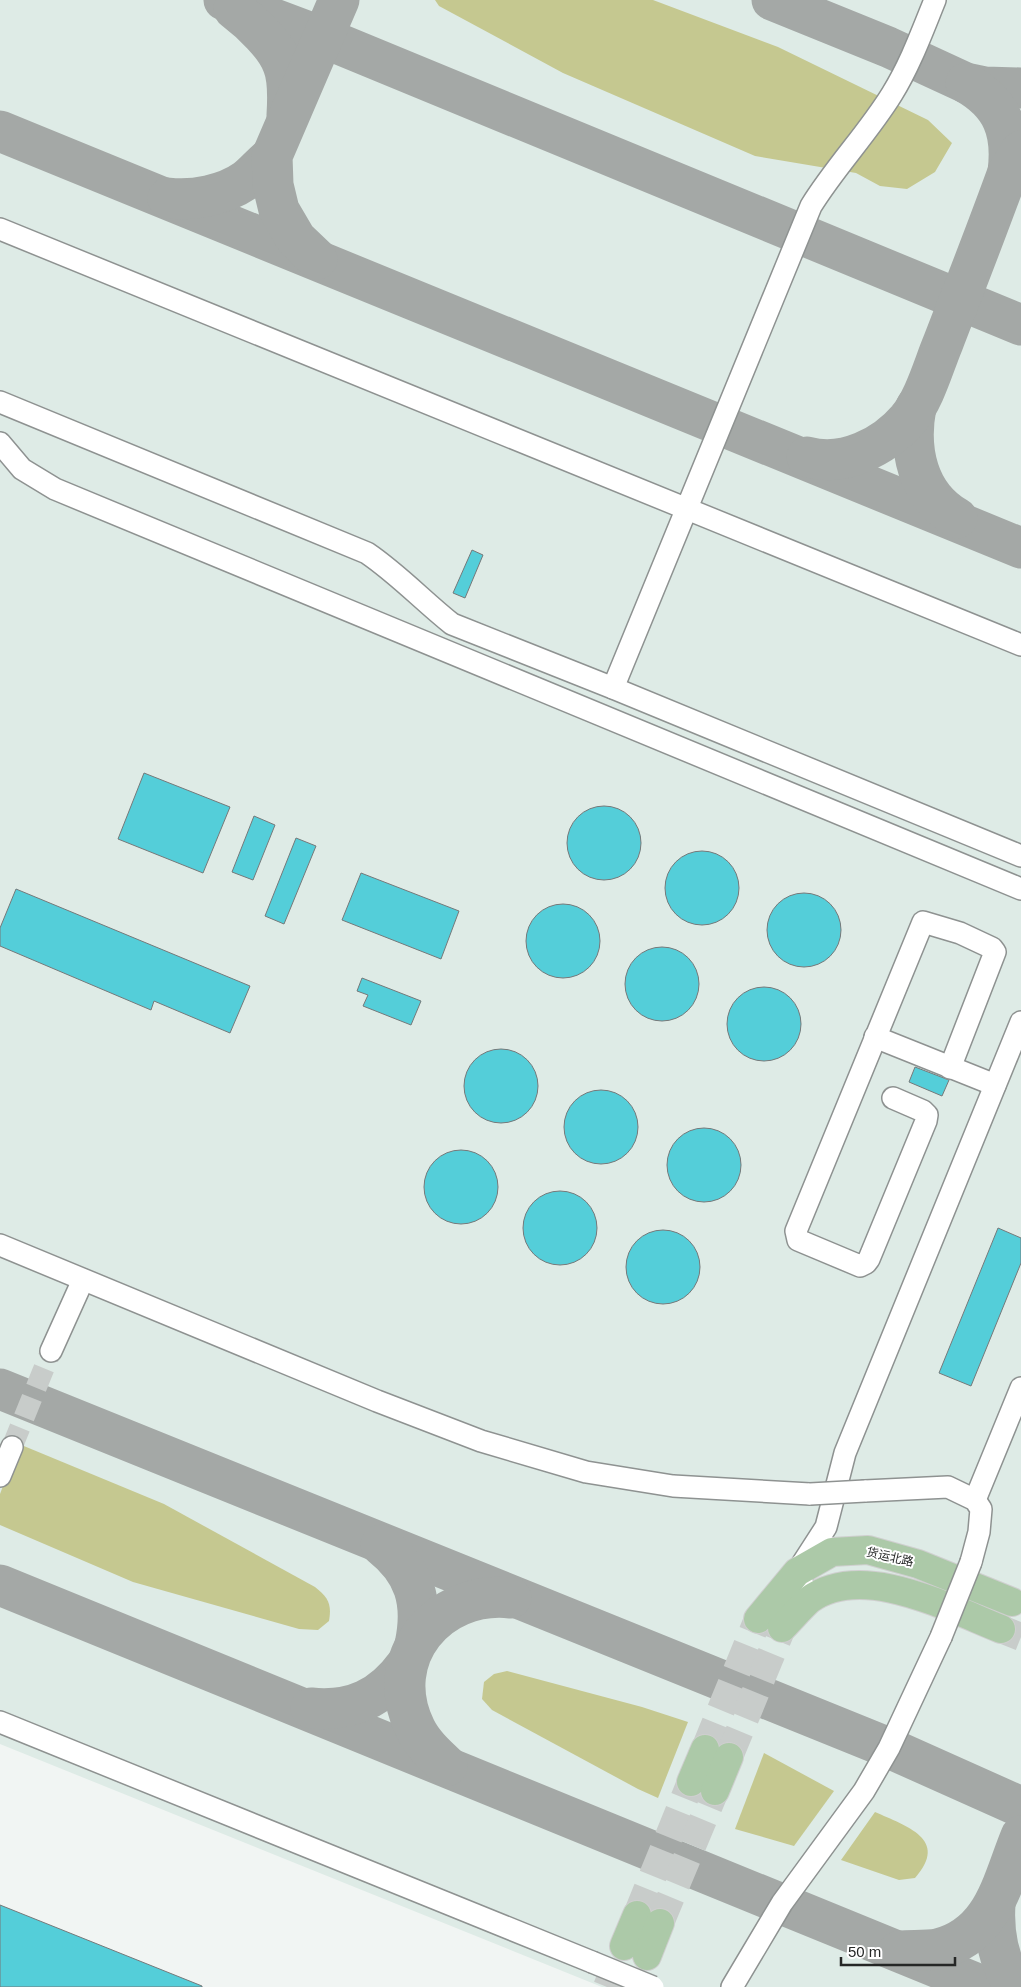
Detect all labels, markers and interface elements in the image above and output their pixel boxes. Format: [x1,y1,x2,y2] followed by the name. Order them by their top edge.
[865,1545,915,1569] street label: 货运北路
[841,1934,955,1966] scale bar
[848,1943,881,1960] text: 50 m

